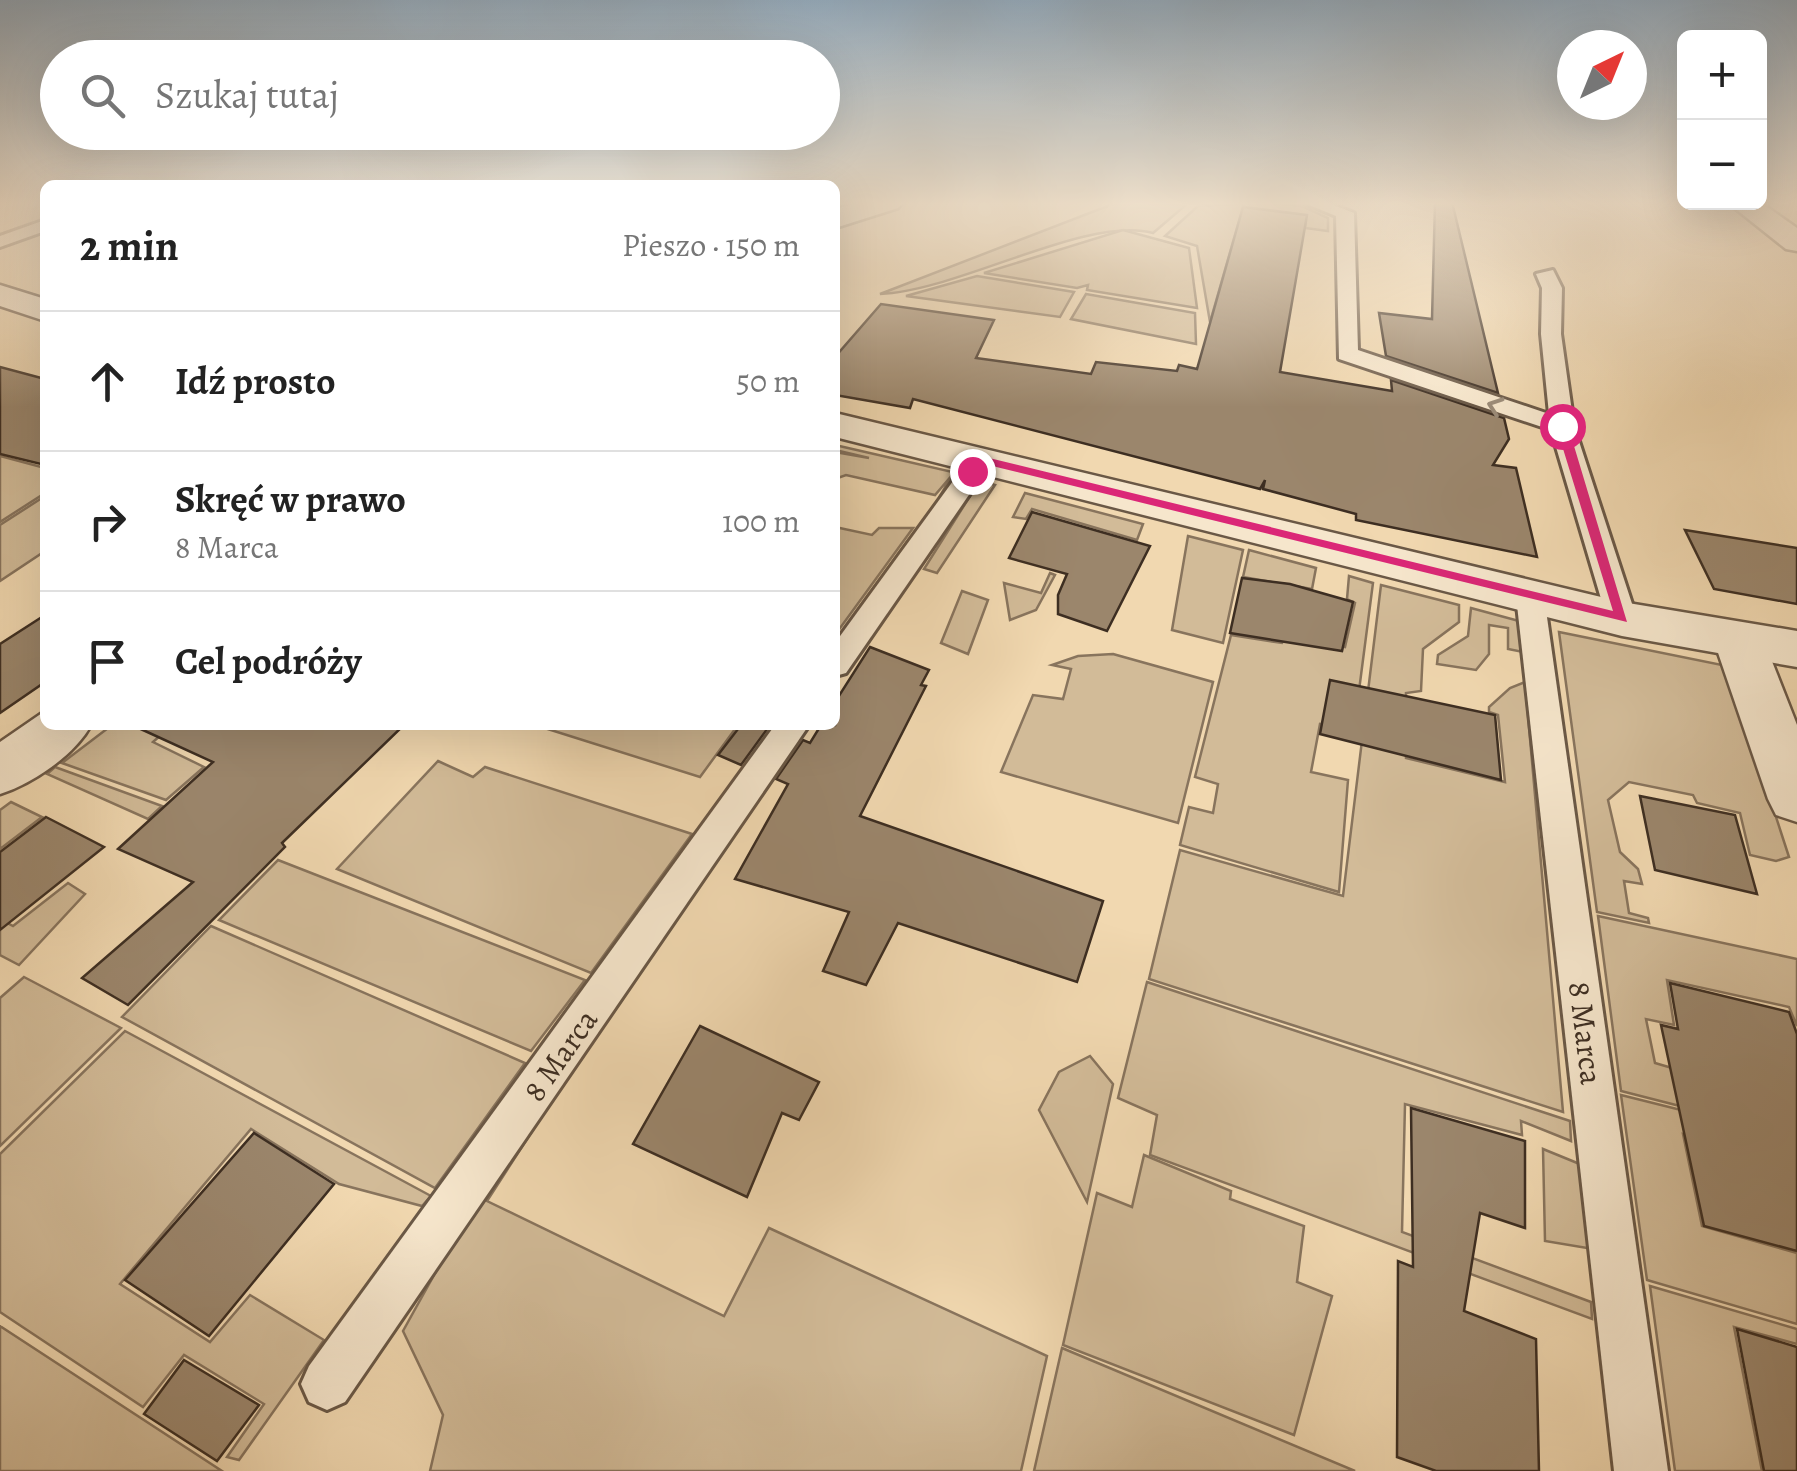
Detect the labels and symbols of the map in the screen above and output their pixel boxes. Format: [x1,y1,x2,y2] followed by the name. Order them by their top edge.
[1557,30,1647,120] north arrow
[1487,397,1504,418] one-way arrow
[1540,404,1586,450] route start
[950,449,996,495] route end
[1558,979,1614,1087] street label: 8 Marca
[512,1000,608,1110] street label: 8 Marca

